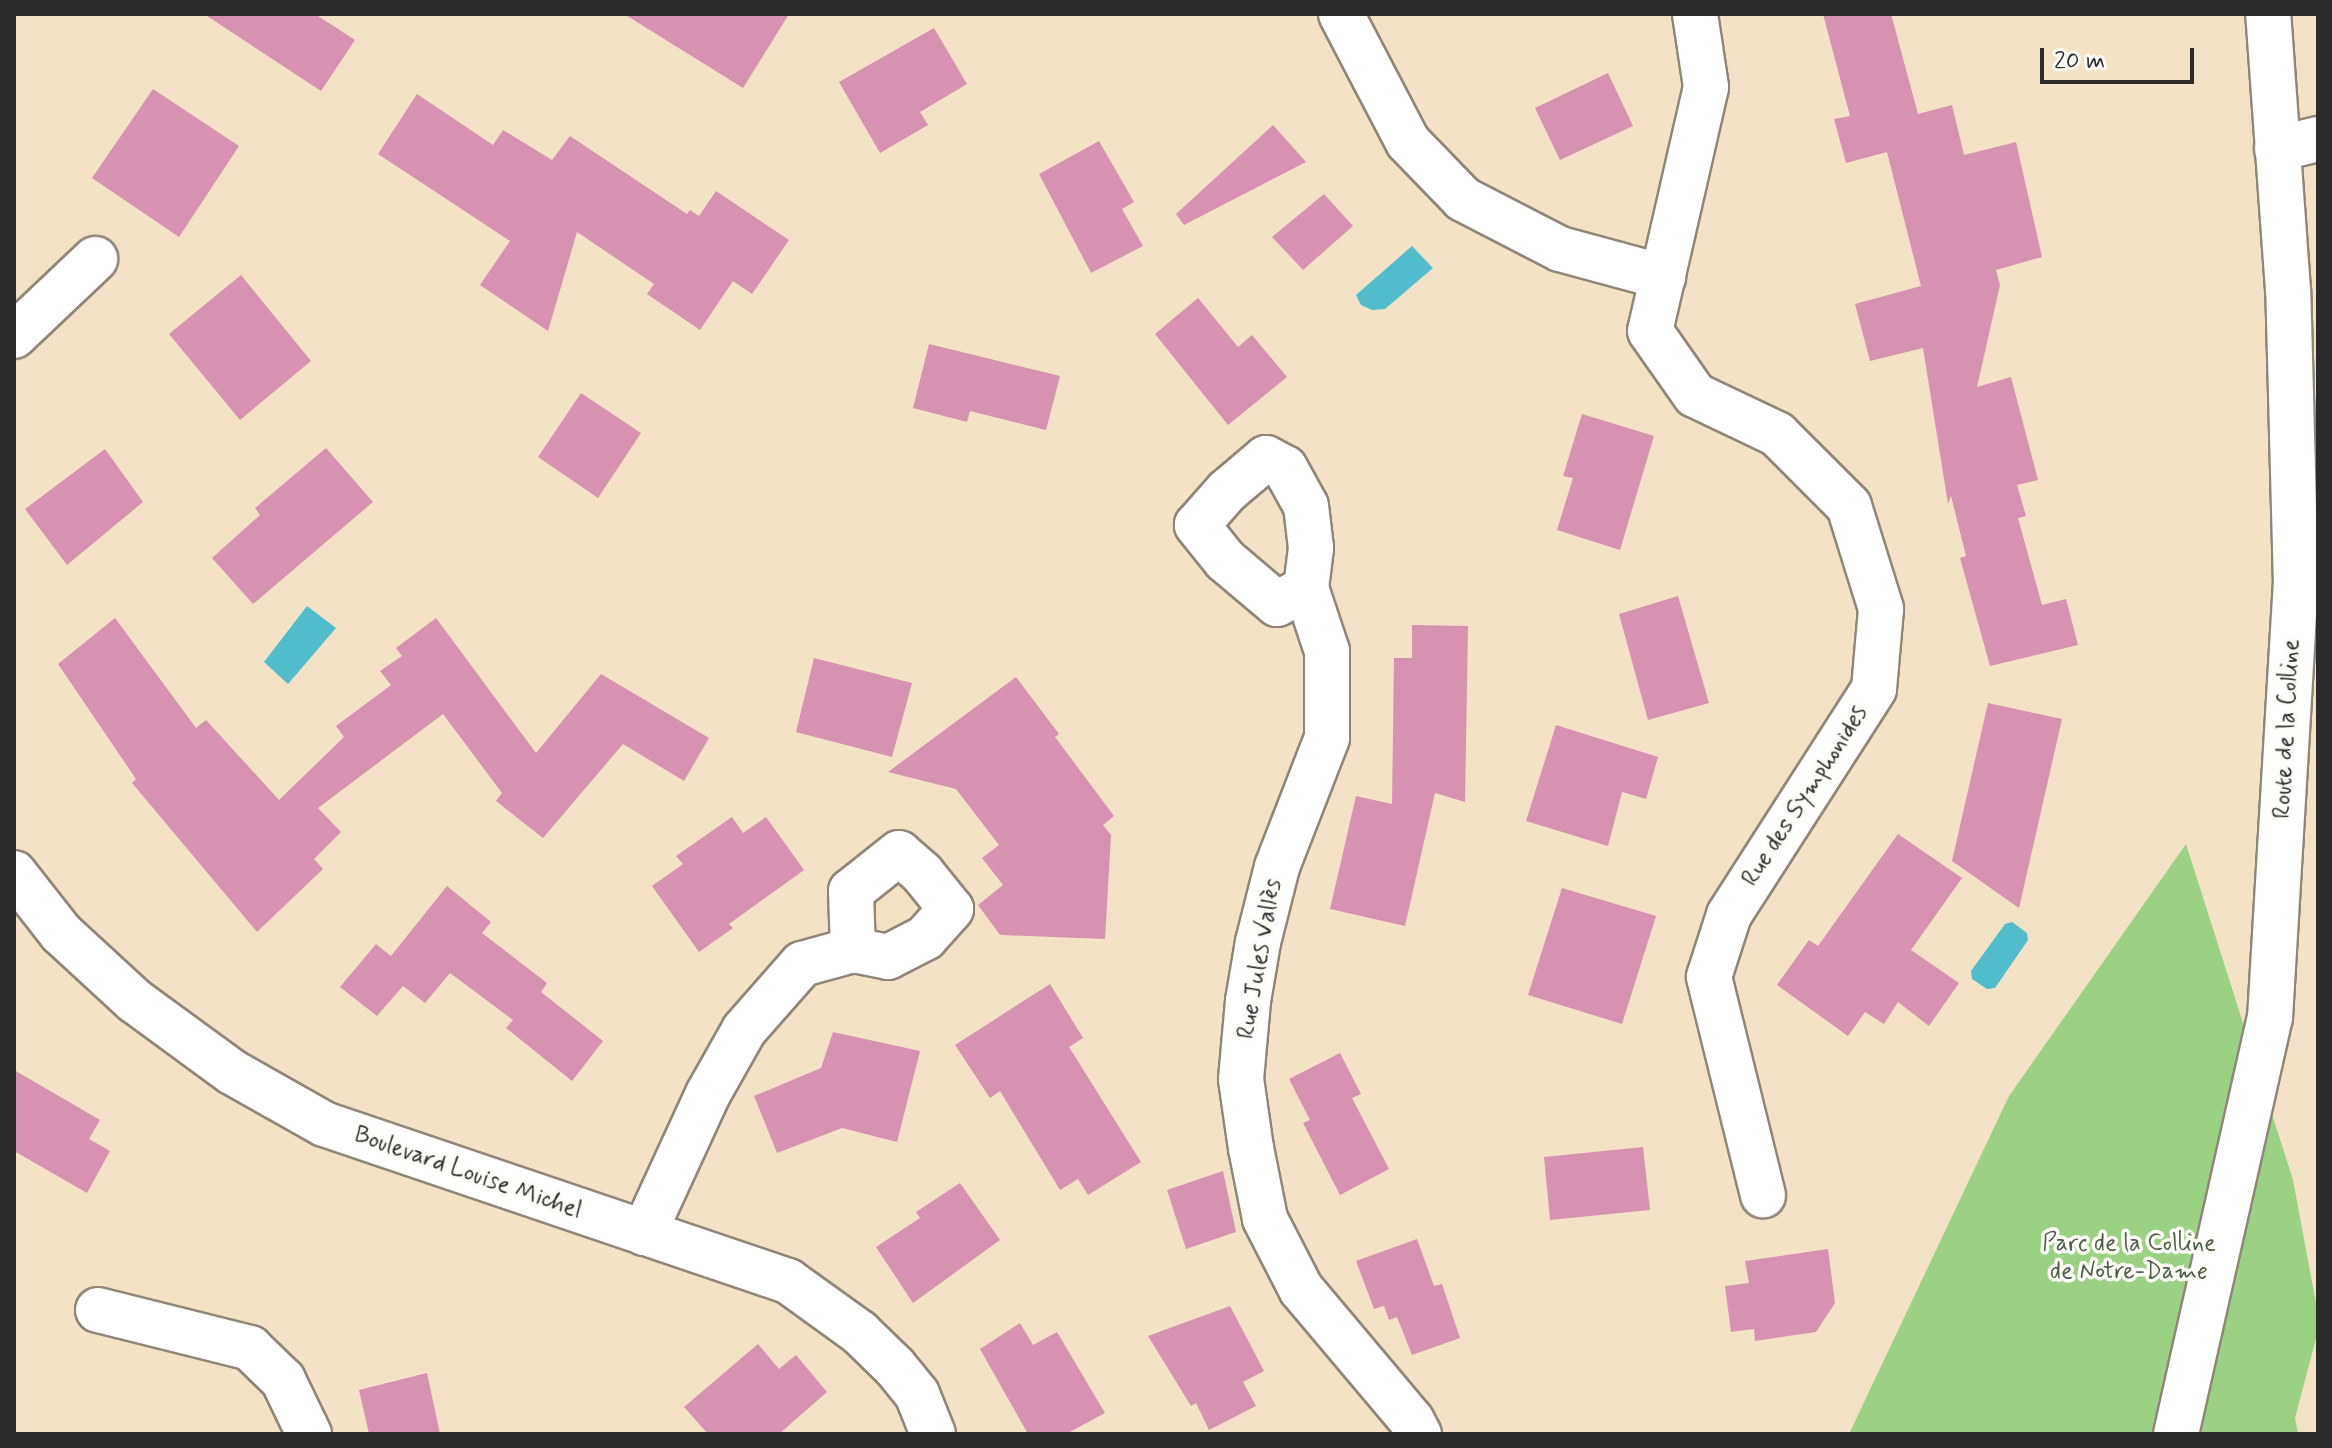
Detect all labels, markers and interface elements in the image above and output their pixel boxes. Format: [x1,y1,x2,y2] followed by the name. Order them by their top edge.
[2044,32,2198,82] scale bar
[2054,46,2105,77] text: 20 m
[2268,636,2306,822] street label: Route de la Colline
[1735,698,1875,894] street label: Rue des Symphonides
[1232,878,1288,1040] street label: Rue Jules Vallès
[351,1121,585,1225] street label: Boulevard Louise Michel
[2041,1230,2217,1286] park label: Parc de la Colline de Notre-Dame

